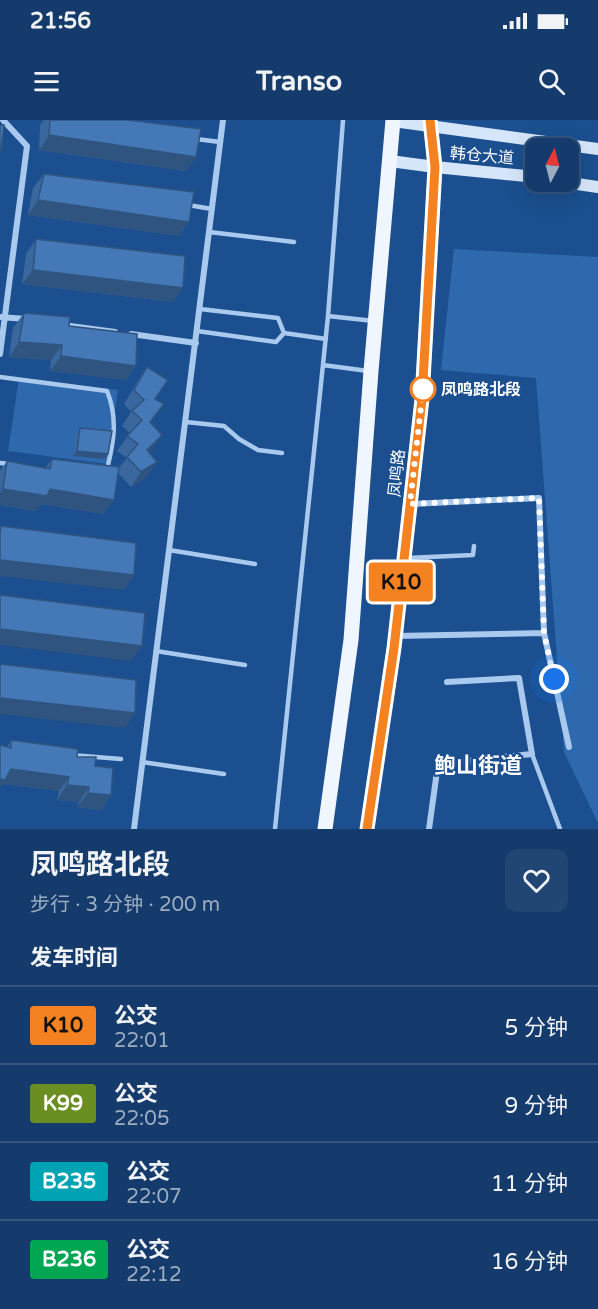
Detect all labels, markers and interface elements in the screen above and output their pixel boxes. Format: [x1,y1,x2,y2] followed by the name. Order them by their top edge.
[30,8,91,34] text: 21:56
[30,65,63,98] icon: menu
[256,65,342,98] text: Transo
[535,65,568,98] icon: search
[525,138,579,192] north arrow
[525,138,579,192] map controls
[449,143,515,169] street label: 韩仓大道
[410,376,436,402] marker: 凤鸣路北段
[441,380,521,400] place label: 凤鸣路北段
[385,448,409,498] street label: 凤鸣路
[366,562,436,602] line badge: K10
[381,570,421,595] text: K10
[539,664,569,694] your location
[434,753,522,779] district label: 鲍山街道
[30,848,170,882] text: 凤鸣路北段
[505,849,568,912] button: heart
[30,893,220,917] text: 步行 · 3 分钟 · 200 m
[30,945,118,971] text: 发车时间
[114,1003,158,1029] text: 公交
[43,1013,83,1038] text: K10
[504,1015,568,1041] text: 5 分钟
[114,1029,169,1053] text: 22:01
[114,1081,158,1107] text: 公交
[43,1091,83,1116] text: K99
[504,1093,568,1119] text: 9 分钟
[114,1107,169,1131] text: 22:05
[126,1159,170,1185] text: 公交
[42,1169,96,1194] text: B235
[491,1171,568,1197] text: 11 分钟
[126,1185,182,1209] text: 22:07
[126,1237,170,1263] text: 公交
[42,1247,96,1272] text: B236
[491,1249,568,1275] text: 16 分钟
[126,1263,182,1287] text: 22:12

